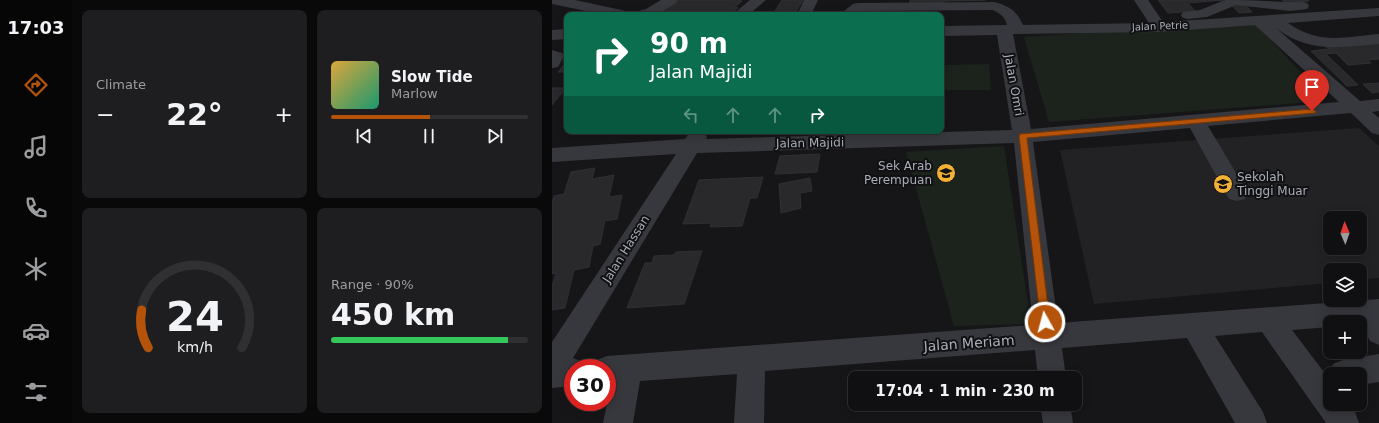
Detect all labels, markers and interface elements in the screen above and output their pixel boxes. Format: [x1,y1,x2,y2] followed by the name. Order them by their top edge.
[7,17,65,38] text: 17:03
[1131,20,1188,33] street label: Jalan Petrie
[650,27,728,60] text: 90 m
[584,28,636,80] icon: right
[1002,52,1026,117] street label: Jalan Omri
[650,61,753,82] text: Jalan Majidi
[391,68,473,86] text: Slow Tide
[1295,70,1329,111] pin
[22,71,50,99] icon: directions
[1301,76,1323,98] icon: arrive
[96,77,146,92] text: Climate
[391,86,438,101] text: Marlow
[166,97,223,132] text: 22°
[96,102,114,127] text: −
[275,102,293,127] text: +
[680,104,702,126] icon: left
[722,104,744,126] icon: ahead
[764,104,786,126] icon: ahead
[806,104,828,126] icon: right
[353,125,375,147] icon: previous
[418,125,440,147] icon: pause
[484,125,506,147] icon: next
[22,133,50,161] icon: music
[775,135,844,151] street label: Jalan Majidi
[864,159,932,187] place label: Sek Arab Perempuan
[935,162,957,184] school or university icon: Sek Arab Perempuan
[1236,170,1308,198] place label: Sekolah Tinggi Muar
[1212,173,1234,195] school or university icon: Sekolah Tinggi Muar
[22,194,50,222] icon: phone
[1323,211,1367,255] north arrow
[1323,211,1367,411] map controls
[599,213,652,286] street label: Jalan Hassan
[22,255,50,283] icon: climate
[1323,263,1367,307] button: layers
[331,277,414,292] text: Range · 90%
[166,292,223,341] text: 24
[331,297,455,332] text: 450 km
[1024,301,1066,343] position arrow
[1323,315,1367,359] button: +
[22,317,50,345] icon: car
[922,332,1015,354] street label: Jalan Meriam
[176,339,213,355] text: km/h
[564,359,616,411] speed limit sign: 30
[1323,367,1367,411] button: −
[22,378,50,406] icon: filters
[875,382,1055,400] text: 17:04 · 1 min · 230 m

